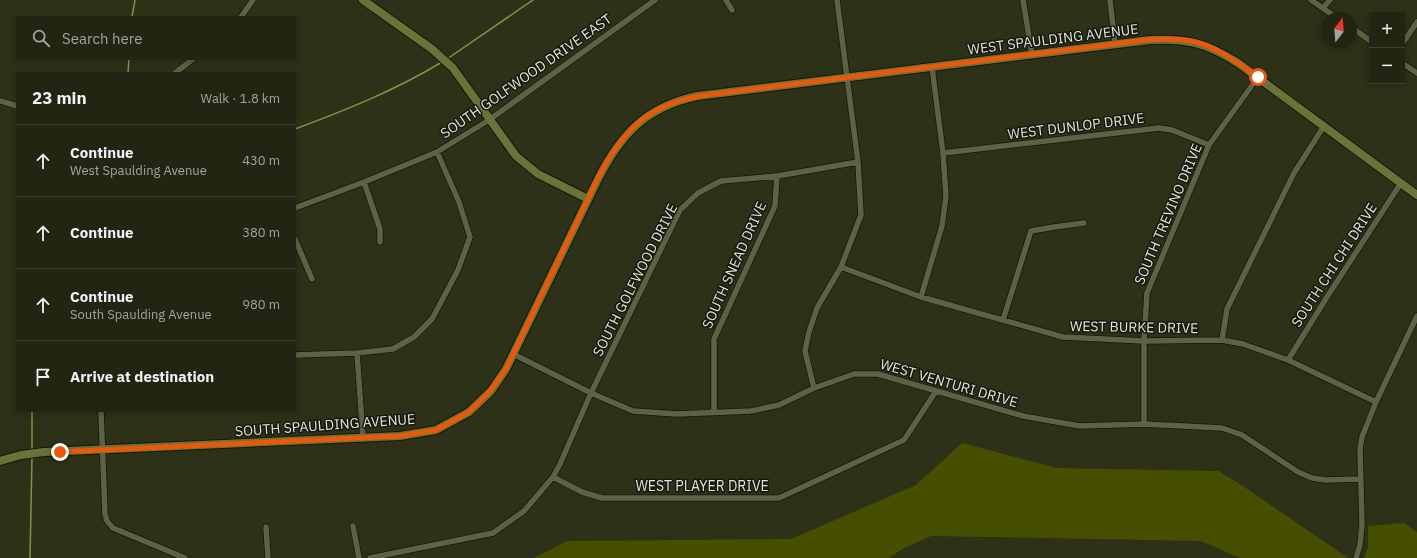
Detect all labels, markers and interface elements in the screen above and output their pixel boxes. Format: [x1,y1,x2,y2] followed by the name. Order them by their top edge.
[437,10,615,142] street label: SOUTH GOLFWOOD DRIVE EAST
[1321,12,1357,48] north arrow
[1369,12,1405,84] map controls
[1369,12,1405,48] button: +
[16,16,296,60] search box
[967,20,1139,58] street label: WEST SPAULDING AVENUE
[30,27,52,49] icon: search
[62,29,142,48] text: Search here
[1369,48,1405,84] button: −
[1249,68,1267,86] route start
[32,87,87,109] text: 23 min
[200,90,280,107] text: Walk · 1.8 km
[1007,109,1145,143] street label: WEST DUNLOP DRIVE
[1130,141,1206,287] street label: SOUTH TREVINO DRIVE
[70,143,134,162] text: Continue
[32,150,54,172] icon: ahead
[242,152,280,169] text: 430 m
[70,162,207,179] text: West Spaulding Avenue
[698,199,770,331] street label: SOUTH SNEAD DRIVE
[1287,200,1381,330] street label: SOUTH CHI CHI DRIVE
[589,201,681,359] street label: SOUTH GOLFWOOD DRIVE
[32,222,54,244] icon: ahead
[70,223,134,242] text: Continue
[242,224,280,241] text: 380 m
[70,287,134,306] text: Continue
[32,294,54,316] icon: ahead
[242,296,280,313] text: 980 m
[70,306,212,323] text: South Spaulding Avenue
[1070,317,1198,337] street label: WEST BURKE DRIVE
[878,355,1020,411] street label: WEST VENTURI DRIVE
[32,366,54,388] icon: arrive
[70,367,214,386] text: Arrive at destination
[234,410,416,440] street label: SOUTH SPAULDING AVENUE
[51,443,69,461] route end
[635,477,769,495] street label: WEST PLAYER DRIVE

